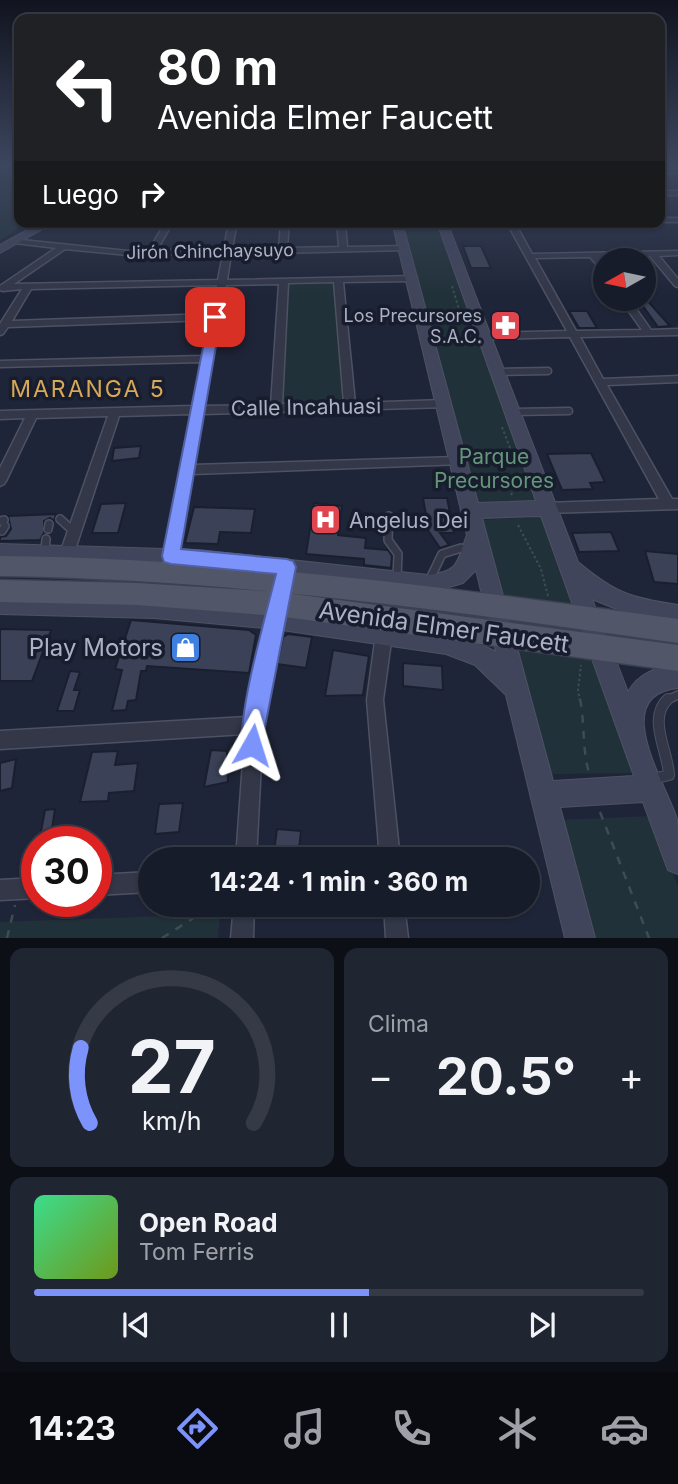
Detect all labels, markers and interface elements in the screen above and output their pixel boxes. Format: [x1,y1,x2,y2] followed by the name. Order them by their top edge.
[157,38,278,97] text: 80 m
[42,42,133,133] icon: left
[157,98,493,137] text: Avenida Elmer Faucett
[133,175,171,213] icon: right
[42,179,119,210] text: Luego
[126,239,294,263] street label: Jirón Chinchaysuyo
[593,248,656,312] north arrow
[593,248,656,311] map controls
[185,287,245,347] pin
[196,298,234,336] icon: arrive
[344,305,482,347] place label: Los Precursores S.A.C.
[488,308,522,342] pharmacy icon: Los Precursores S.A.C.
[10,375,166,403] district label: MARANGA 5
[231,393,381,421] street label: Calle Incahuasi
[434,444,554,493] park label: Parque Precursores
[309,503,343,537] hospital icon: Angelus Dei
[349,508,468,533] place label: Angelus Dei
[317,595,571,659] street label: Avenida Elmer Faucett
[169,630,203,664] shop icon: Play Motors
[29,633,163,662] place label: Play Motors
[215,708,289,782] position arrow
[21,826,112,917] speed limit sign: 30
[210,866,468,897] text: 14:24 · 1 min · 360 m
[368,1010,429,1038] text: Clima
[128,1023,216,1112] text: 27
[436,1045,576,1108] text: 20.5°
[368,1053,393,1099] text: −
[619,1053,644,1099] text: +
[142,1106,202,1136] text: km/h
[139,1207,278,1238] text: Open Road
[139,1238,254,1266] text: Tom Ferris
[117,1306,155,1344] icon: previous
[320,1306,358,1344] icon: pause
[523,1306,561,1344] icon: next
[173,1404,222,1453] icon: directions
[280,1404,329,1453] icon: music
[387,1404,436,1453] icon: phone
[493,1404,542,1453] icon: climate
[600,1404,649,1453] icon: car
[29,1409,116,1448] text: 14:23

